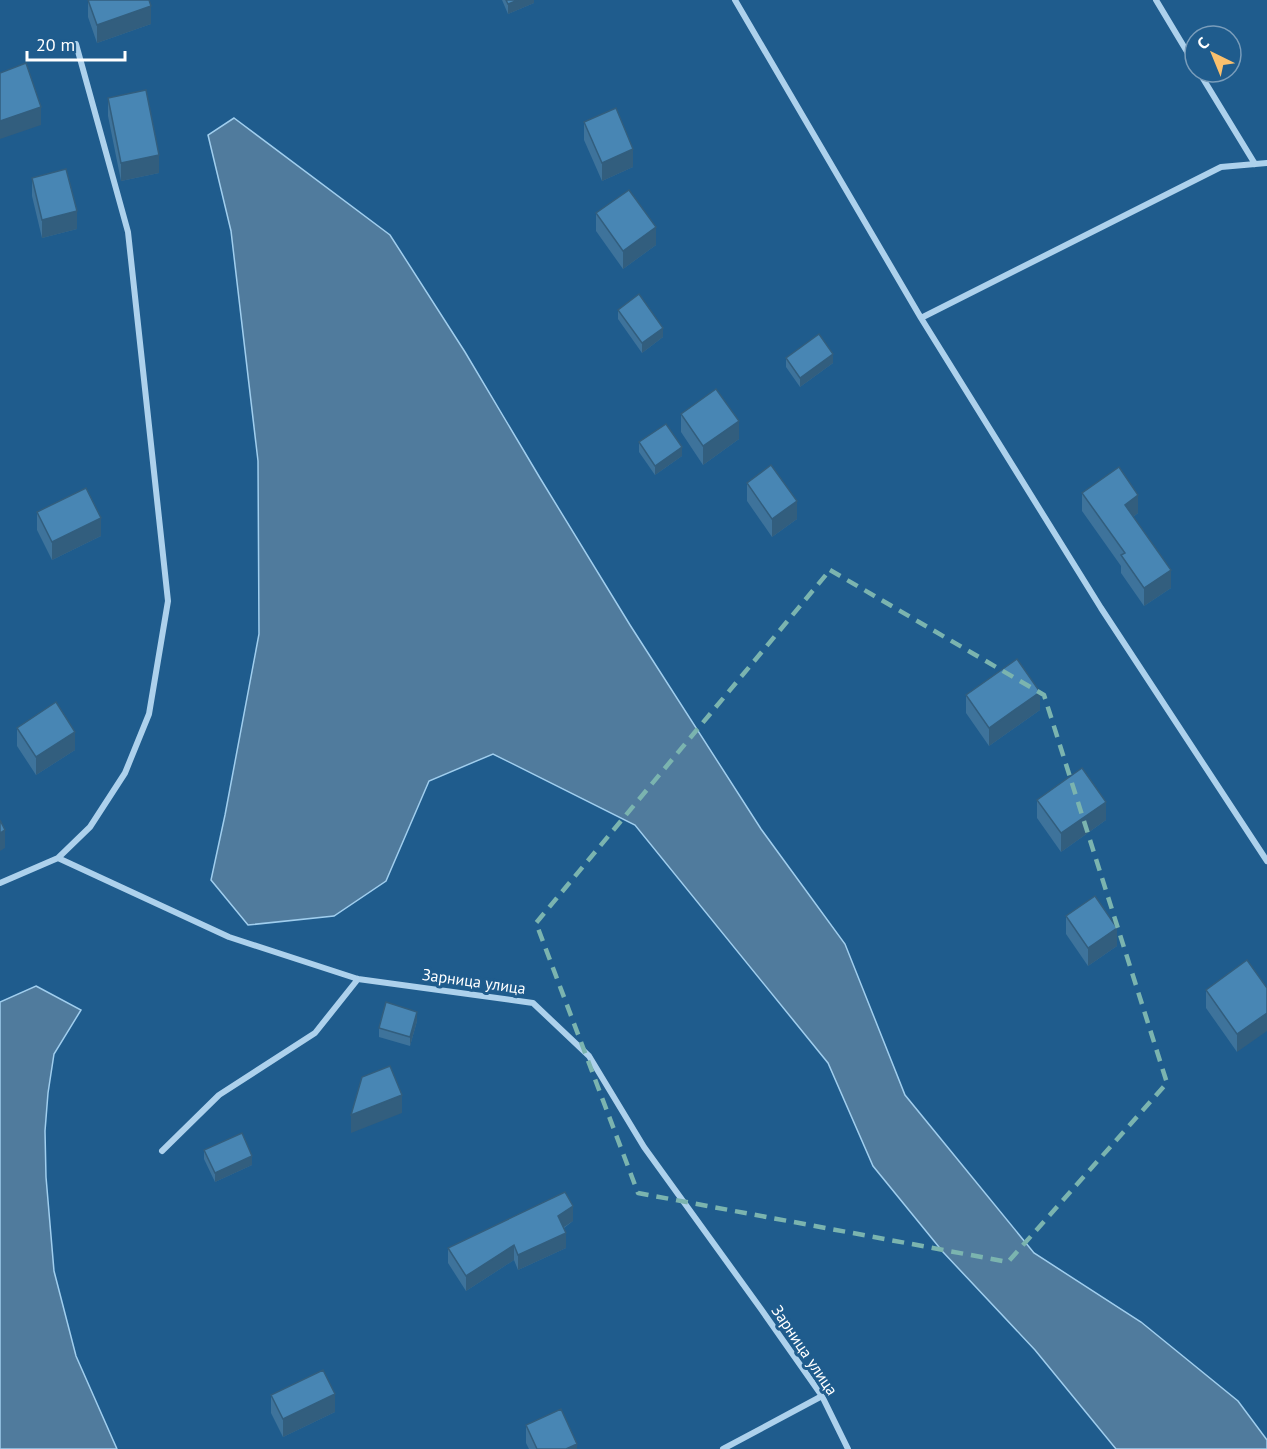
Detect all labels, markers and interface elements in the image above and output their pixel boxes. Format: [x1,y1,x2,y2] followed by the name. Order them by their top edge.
[27,24,124,62] scale bar
[1183,24,1243,84] north arrow
[36,33,75,56] text: 20 m
[1193,33,1213,53] text: С
[421,964,527,998] street label: Зарница улица
[768,1301,842,1399] street label: Зарница улица

